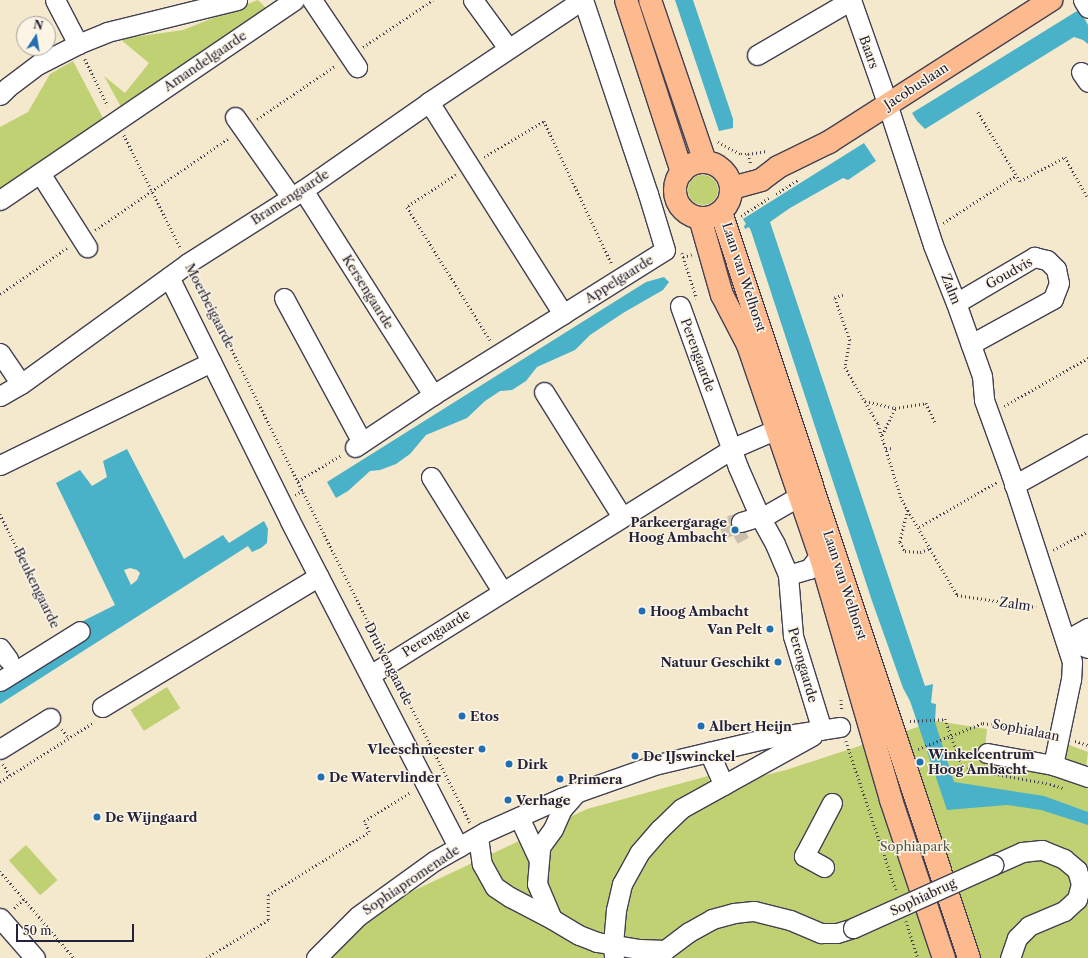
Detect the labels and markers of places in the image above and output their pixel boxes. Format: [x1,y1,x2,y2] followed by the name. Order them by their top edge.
[628,515,727,546] place label: Parkeergarage Hoog Ambacht
[730,525,740,535] marker: Parkeergarage Hoog Ambacht
[650,603,749,619] place label: Hoog Ambacht
[637,606,647,616] marker: Hoog Ambacht
[707,621,762,637] place label: Van Pelt
[765,624,775,634] marker: Van Pelt
[660,654,770,670] place label: Natuur Geschikt
[773,657,783,667] marker: Natuur Geschikt
[470,708,499,724] place label: Etos
[457,711,467,721] marker: Etos
[709,718,792,734] place label: Albert Heijn
[696,721,706,731] marker: Albert Heijn
[367,741,474,757] place label: Vleeschmeester
[477,744,487,754] marker: Vleeschmeester
[928,747,1035,778] place label: Winkelcentrum Hoog Ambacht
[643,748,735,764] place label: De IJswinckel
[630,751,640,761] marker: De IJswinckel
[517,756,548,772] place label: Dirk
[915,757,925,767] marker: Winkelcentrum Hoog Ambacht
[504,759,514,769] marker: Dirk
[329,769,441,785] place label: De Watervlinder
[568,771,622,787] place label: Primera
[316,772,326,782] marker: De Watervlinder
[555,774,565,784] marker: Primera
[516,792,571,808] place label: Verhage
[503,795,513,805] marker: Verhage
[105,809,198,825] place label: De Wijngaard
[92,812,102,822] marker: De Wijngaard

